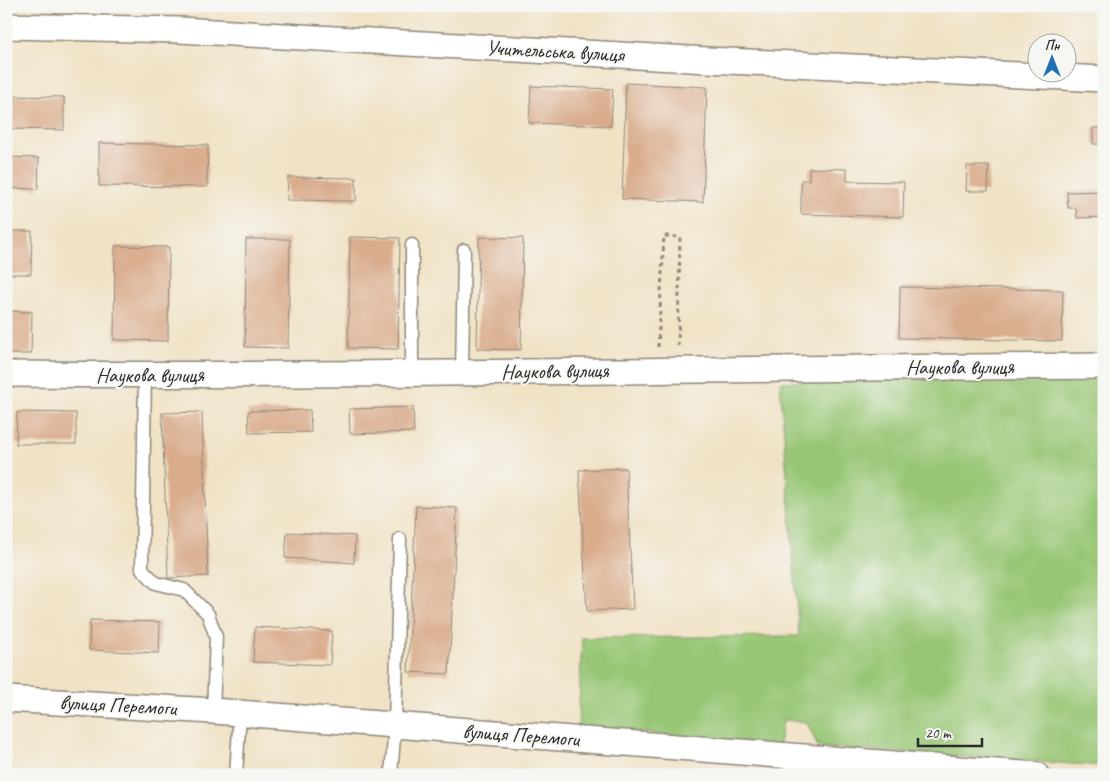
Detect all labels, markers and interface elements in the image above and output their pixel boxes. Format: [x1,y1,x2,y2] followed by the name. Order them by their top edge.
[1028,32,1078,82] north arrow
[485,34,626,68] street label: Учительська вулиця
[1045,37,1060,54] text: Пн
[906,354,1015,380] street label: Наукова вулиця
[501,357,610,385] street label: Наукова вулиця
[96,362,205,388] street label: Наукова вулиця
[59,689,178,721] street label: вулиця Перемоги
[918,716,981,748] scale bar
[462,718,581,752] street label: вулиця Перемоги
[925,724,952,743] text: 20 m

